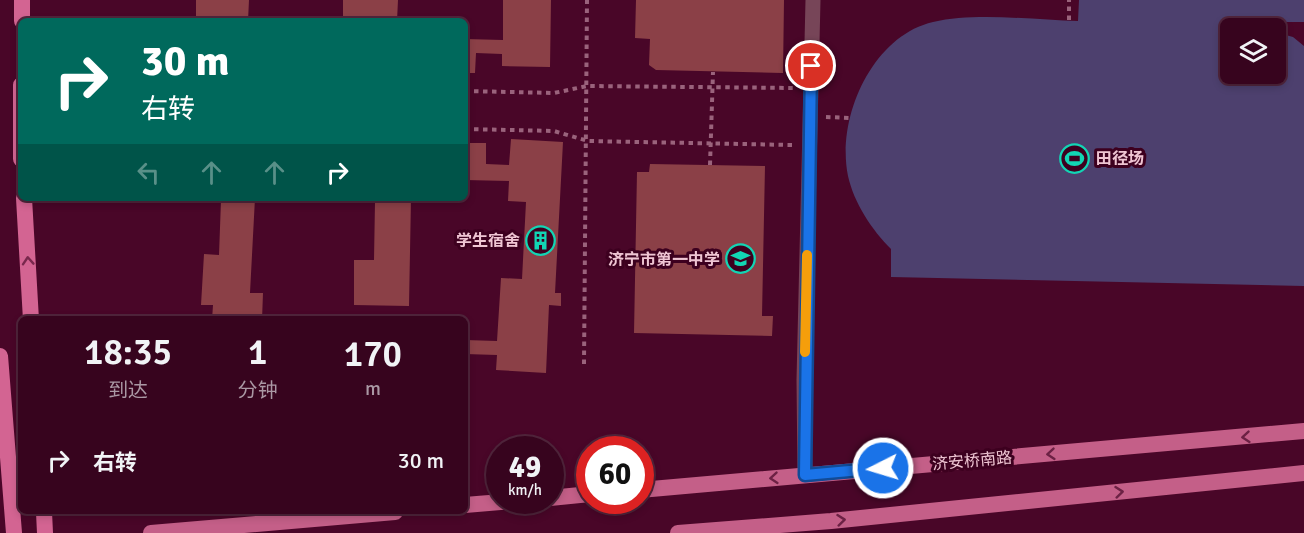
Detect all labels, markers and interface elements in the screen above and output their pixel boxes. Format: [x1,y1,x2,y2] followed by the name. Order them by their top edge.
[1220,18,1286,84] map controls
[1220,18,1286,84] button: layers
[141,36,230,87] text: 30 m
[785,40,836,91] pin
[42,42,120,120] icon: right
[794,49,827,82] icon: arrive
[141,93,195,126] text: 右转
[1059,142,1091,174] sports icon: 田径场
[1096,149,1144,169] place label: 田径场
[132,156,165,189] icon: left
[195,156,228,189] icon: ahead
[258,156,291,189] icon: ahead
[321,156,354,189] icon: right
[525,224,557,256] building icon: 学生宿舍
[456,231,520,251] place label: 学生宿舍
[725,243,757,275] school or university icon: 济宁市第一中学
[608,250,720,270] place label: 济宁市第一中学
[21,257,34,266] one-way arrow
[84,330,172,375] text: 18:35
[248,330,268,375] text: 1
[344,332,402,377] text: 170
[365,376,381,401] text: m
[108,378,148,403] text: 到达
[238,378,278,403] text: 分钟
[1241,430,1250,443] one-way arrow
[576,436,654,514] speed limit sign: 60
[851,436,915,500] position arrow
[42,444,75,477] icon: right
[398,447,444,474] text: 30 m
[1047,447,1056,460] one-way arrow
[931,448,1013,474] street label: 济安桥南路
[93,449,137,476] text: 右转
[509,449,541,486] text: 49
[769,471,778,484] one-way arrow
[508,481,542,499] text: km/h
[1114,486,1123,499] one-way arrow
[837,514,846,527] one-way arrow

